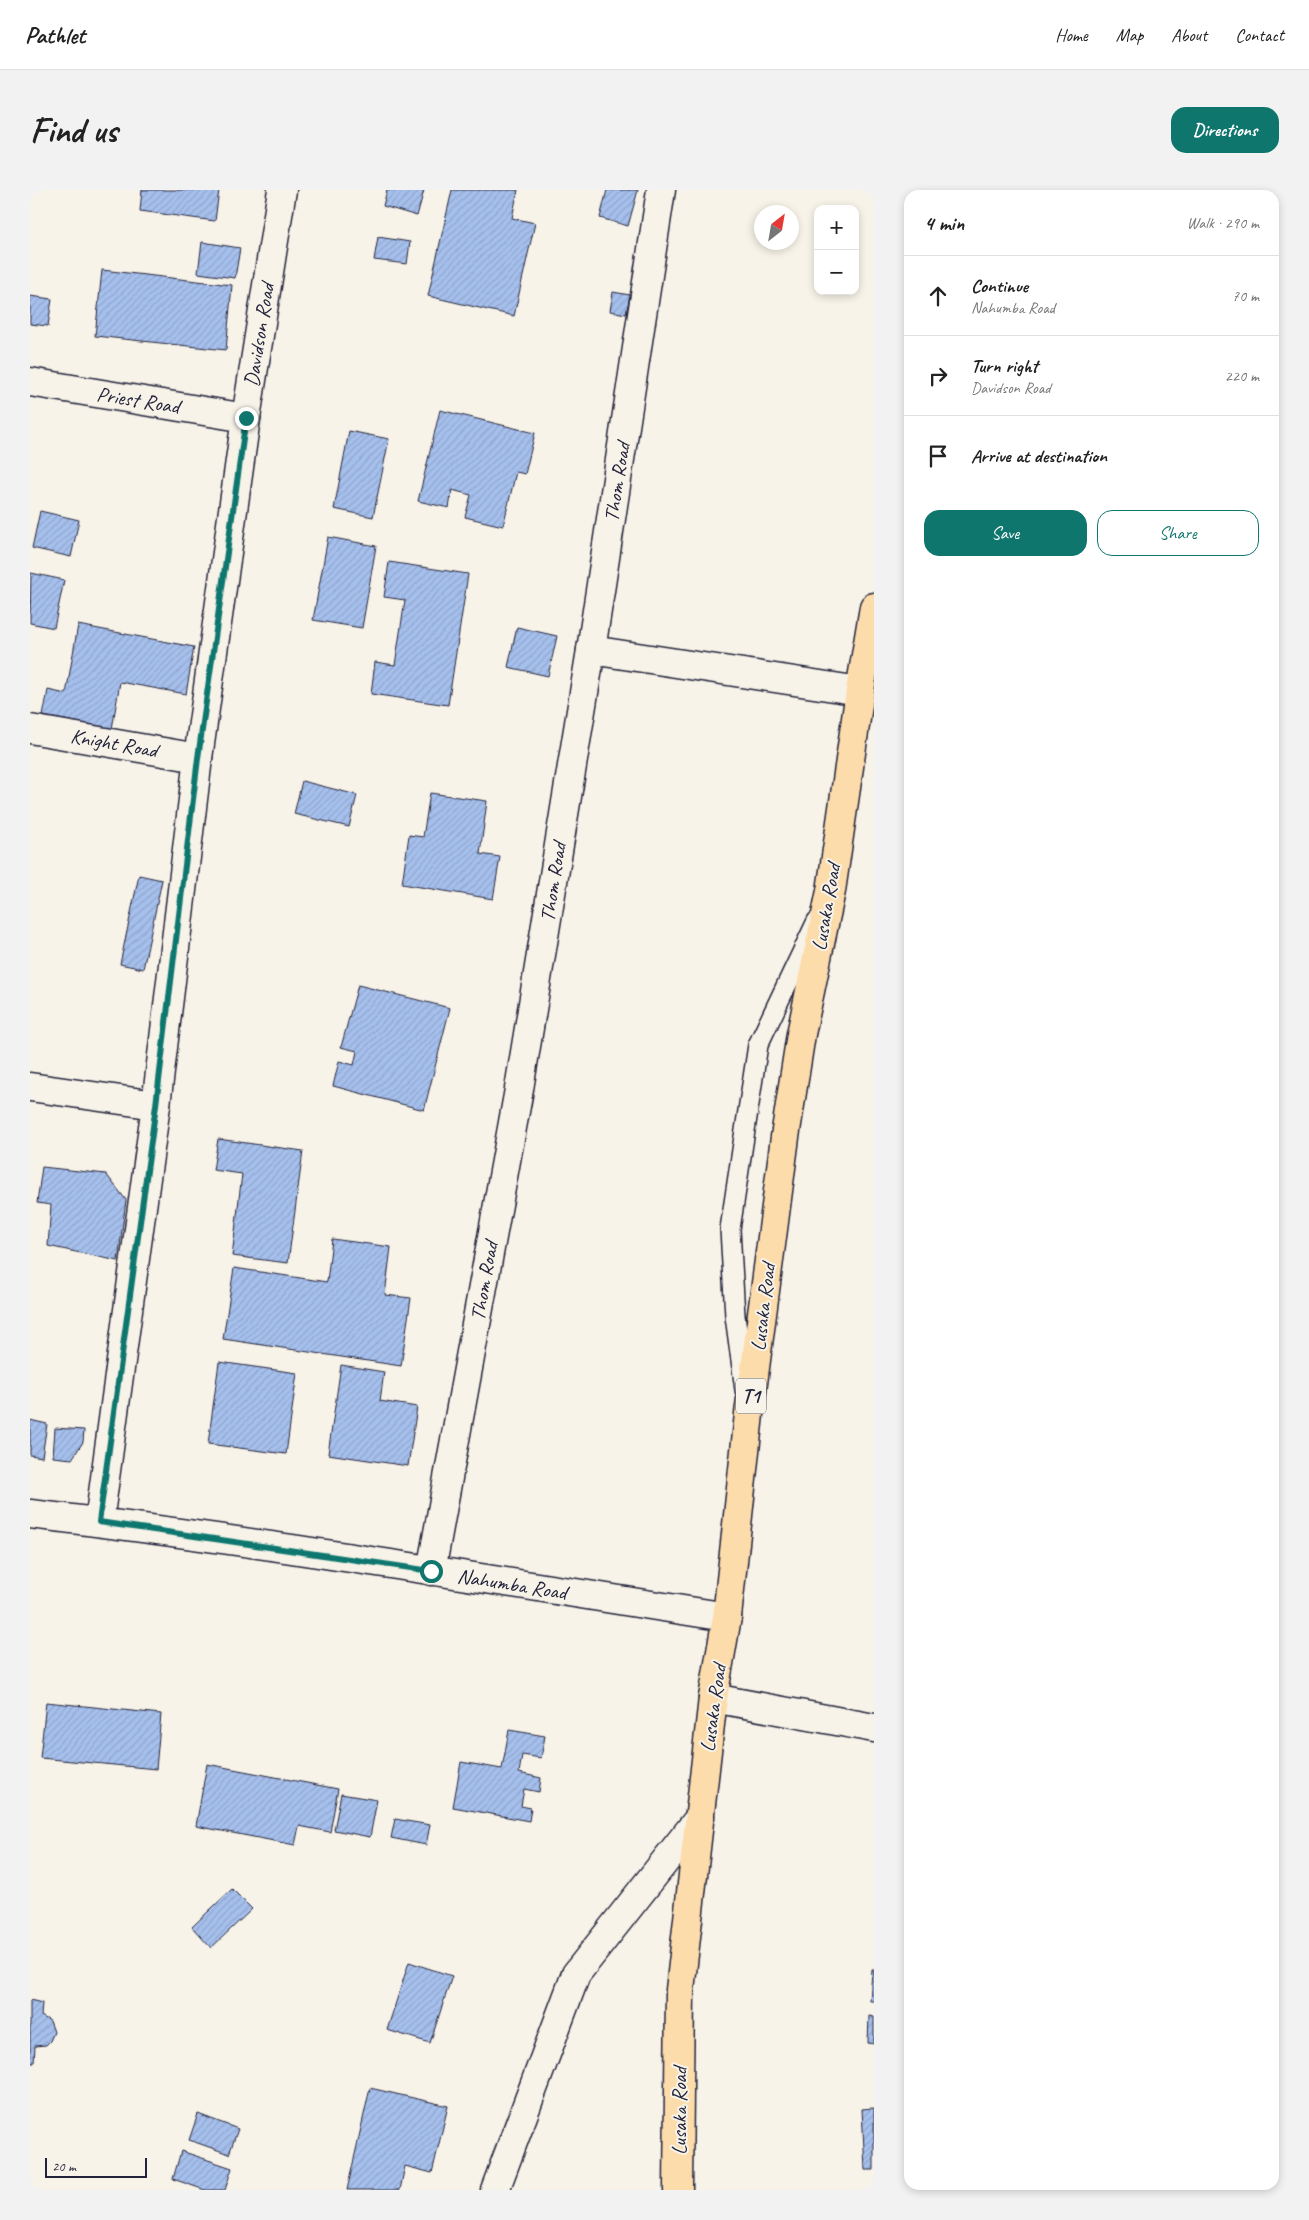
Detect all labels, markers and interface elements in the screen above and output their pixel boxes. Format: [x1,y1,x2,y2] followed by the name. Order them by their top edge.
[25,20,85,50] text: Pathlet
[1055,24,1088,46] text: Home
[1116,24,1143,46] text: Map
[1171,24,1207,46] text: About
[1235,24,1284,46] text: Contact
[1171,107,1279,153] button: Directions
[30,108,117,153] text: Find us
[754,205,799,250] north arrow
[814,205,859,295] map controls
[814,205,859,250] button: +
[924,210,964,236] text: 4 min
[1187,213,1259,233] text: Walk · 290 m
[814,250,859,295] button: −
[971,274,1028,298] text: Continue
[238,278,281,389] street label: Davidson Road
[924,282,952,310] icon: ahead
[1232,286,1259,306] text: 70 m
[971,298,1055,318] text: Nahumba Road
[971,354,1038,378] text: Turn right
[924,362,952,390] icon: right
[1225,366,1259,386] text: 220 m
[971,378,1050,398] text: Davidson Road
[95,381,185,420] street label: Priest Road
[235,407,258,430] route end
[598,438,637,523] street label: Thom Road
[924,442,952,470] icon: arrive
[971,444,1107,468] text: Arrive at destination
[924,510,1087,556] button: Save
[1097,510,1259,556] button: Share
[69,723,163,764] street label: Knight Road
[534,838,573,923] street label: Thom Road
[806,859,847,953] street label: Lusaka Road
[464,1237,504,1323] street label: Thom Road
[745,1259,782,1352] street label: Lusaka Road
[736,1378,766,1414] road number: T1
[420,1560,443,1583] route start
[456,1563,572,1606] street label: Nahumba Road
[694,1660,732,1753] street label: Lusaka Road
[666,2064,692,2155] street label: Lusaka Road
[45,2155,148,2178] scale bar
[52,2158,76,2175] text: 20 m

